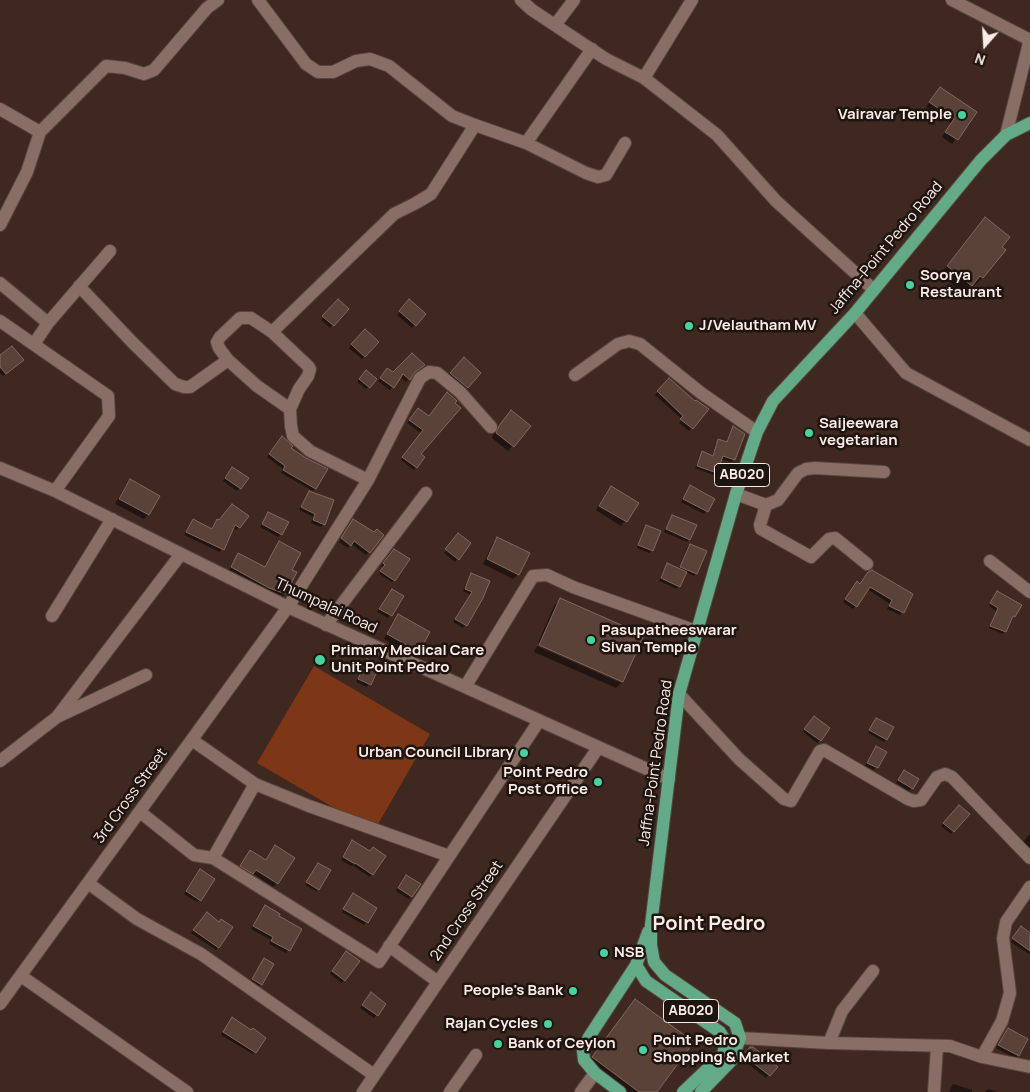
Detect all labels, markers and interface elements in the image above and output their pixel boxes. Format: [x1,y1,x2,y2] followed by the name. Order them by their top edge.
[960,20,1010,70] north arrow
[972,49,988,70] text: N
[838,106,952,124] place label: Vairavar Temple
[956,109,968,121] marker: Vairavar Temple
[825,178,947,318] street label: Jaffna-Point Pedro Road
[920,267,1002,302] place label: Soorya Restaurant
[904,279,916,291] marker: Soorya Restaurant
[699,317,816,335] place label: J/Velautham MV
[683,320,695,332] marker: J/Velautham MV
[819,415,898,450] place label: Saijeewara vegetarian
[803,427,815,439] marker: Saijeewara vegetarian
[714,464,770,486] road number: AB020
[272,574,380,638] street label: Thumpalai Road
[601,622,737,657] place label: Pasupatheeswarar Sivan Temple
[585,634,597,646] marker: Pasupatheeswarar Sivan Temple
[331,642,484,677] place label: Primary Medical Care Unit Point Pedro
[313,653,327,667] marker: Primary Medical Care Unit Point Pedro
[635,679,677,847] street label: Jaffna-Point Pedro Road
[358,744,514,762] place label: Urban Council Library
[90,745,172,847] street label: 3rd Cross Street
[518,747,530,759] marker: Urban Council Library
[503,764,588,799] place label: Point Pedro Post Office
[592,776,604,788] marker: Point Pedro Post Office
[427,858,507,964] street label: 2nd Cross Street
[653,912,765,936] district label: Point Pedro
[614,944,644,962] place label: NSB
[598,947,610,959] marker: NSB
[463,982,563,1000] place label: People's Bank
[567,985,579,997] marker: People's Bank
[664,999,718,1022] road number: AB020
[445,1015,538,1033] place label: Rajan Cycles
[542,1018,554,1030] marker: Rajan Cycles
[653,1032,790,1067] place label: Point Pedro Shopping & Market
[508,1035,616,1053] place label: Bank of Ceylon
[492,1038,504,1050] marker: Bank of Ceylon
[637,1044,649,1056] marker: Point Pedro Shopping & Market

